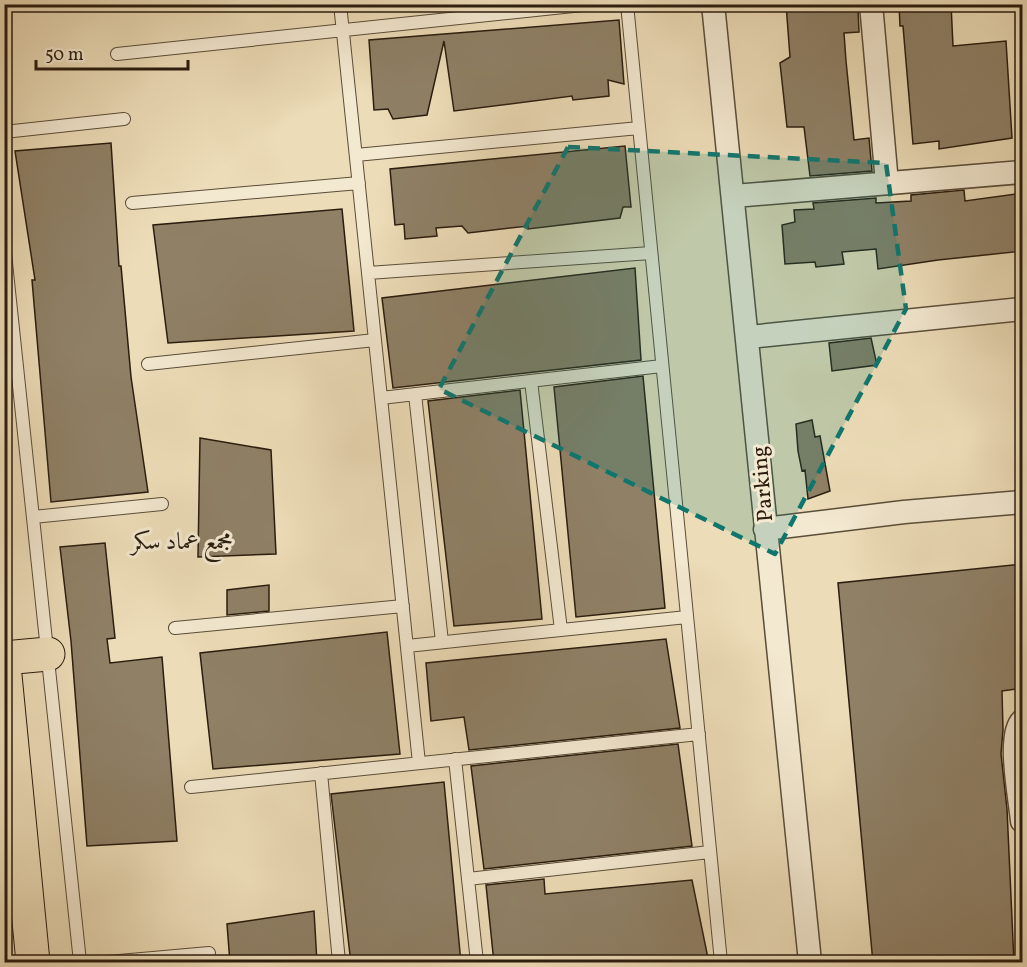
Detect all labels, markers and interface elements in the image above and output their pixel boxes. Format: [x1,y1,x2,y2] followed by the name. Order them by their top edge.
[36,33,188,71] scale bar
[45,43,84,68] text: 50 m
[745,445,782,523] street label: Parking
[128,526,233,563] district label: مجمع عماد سكر

